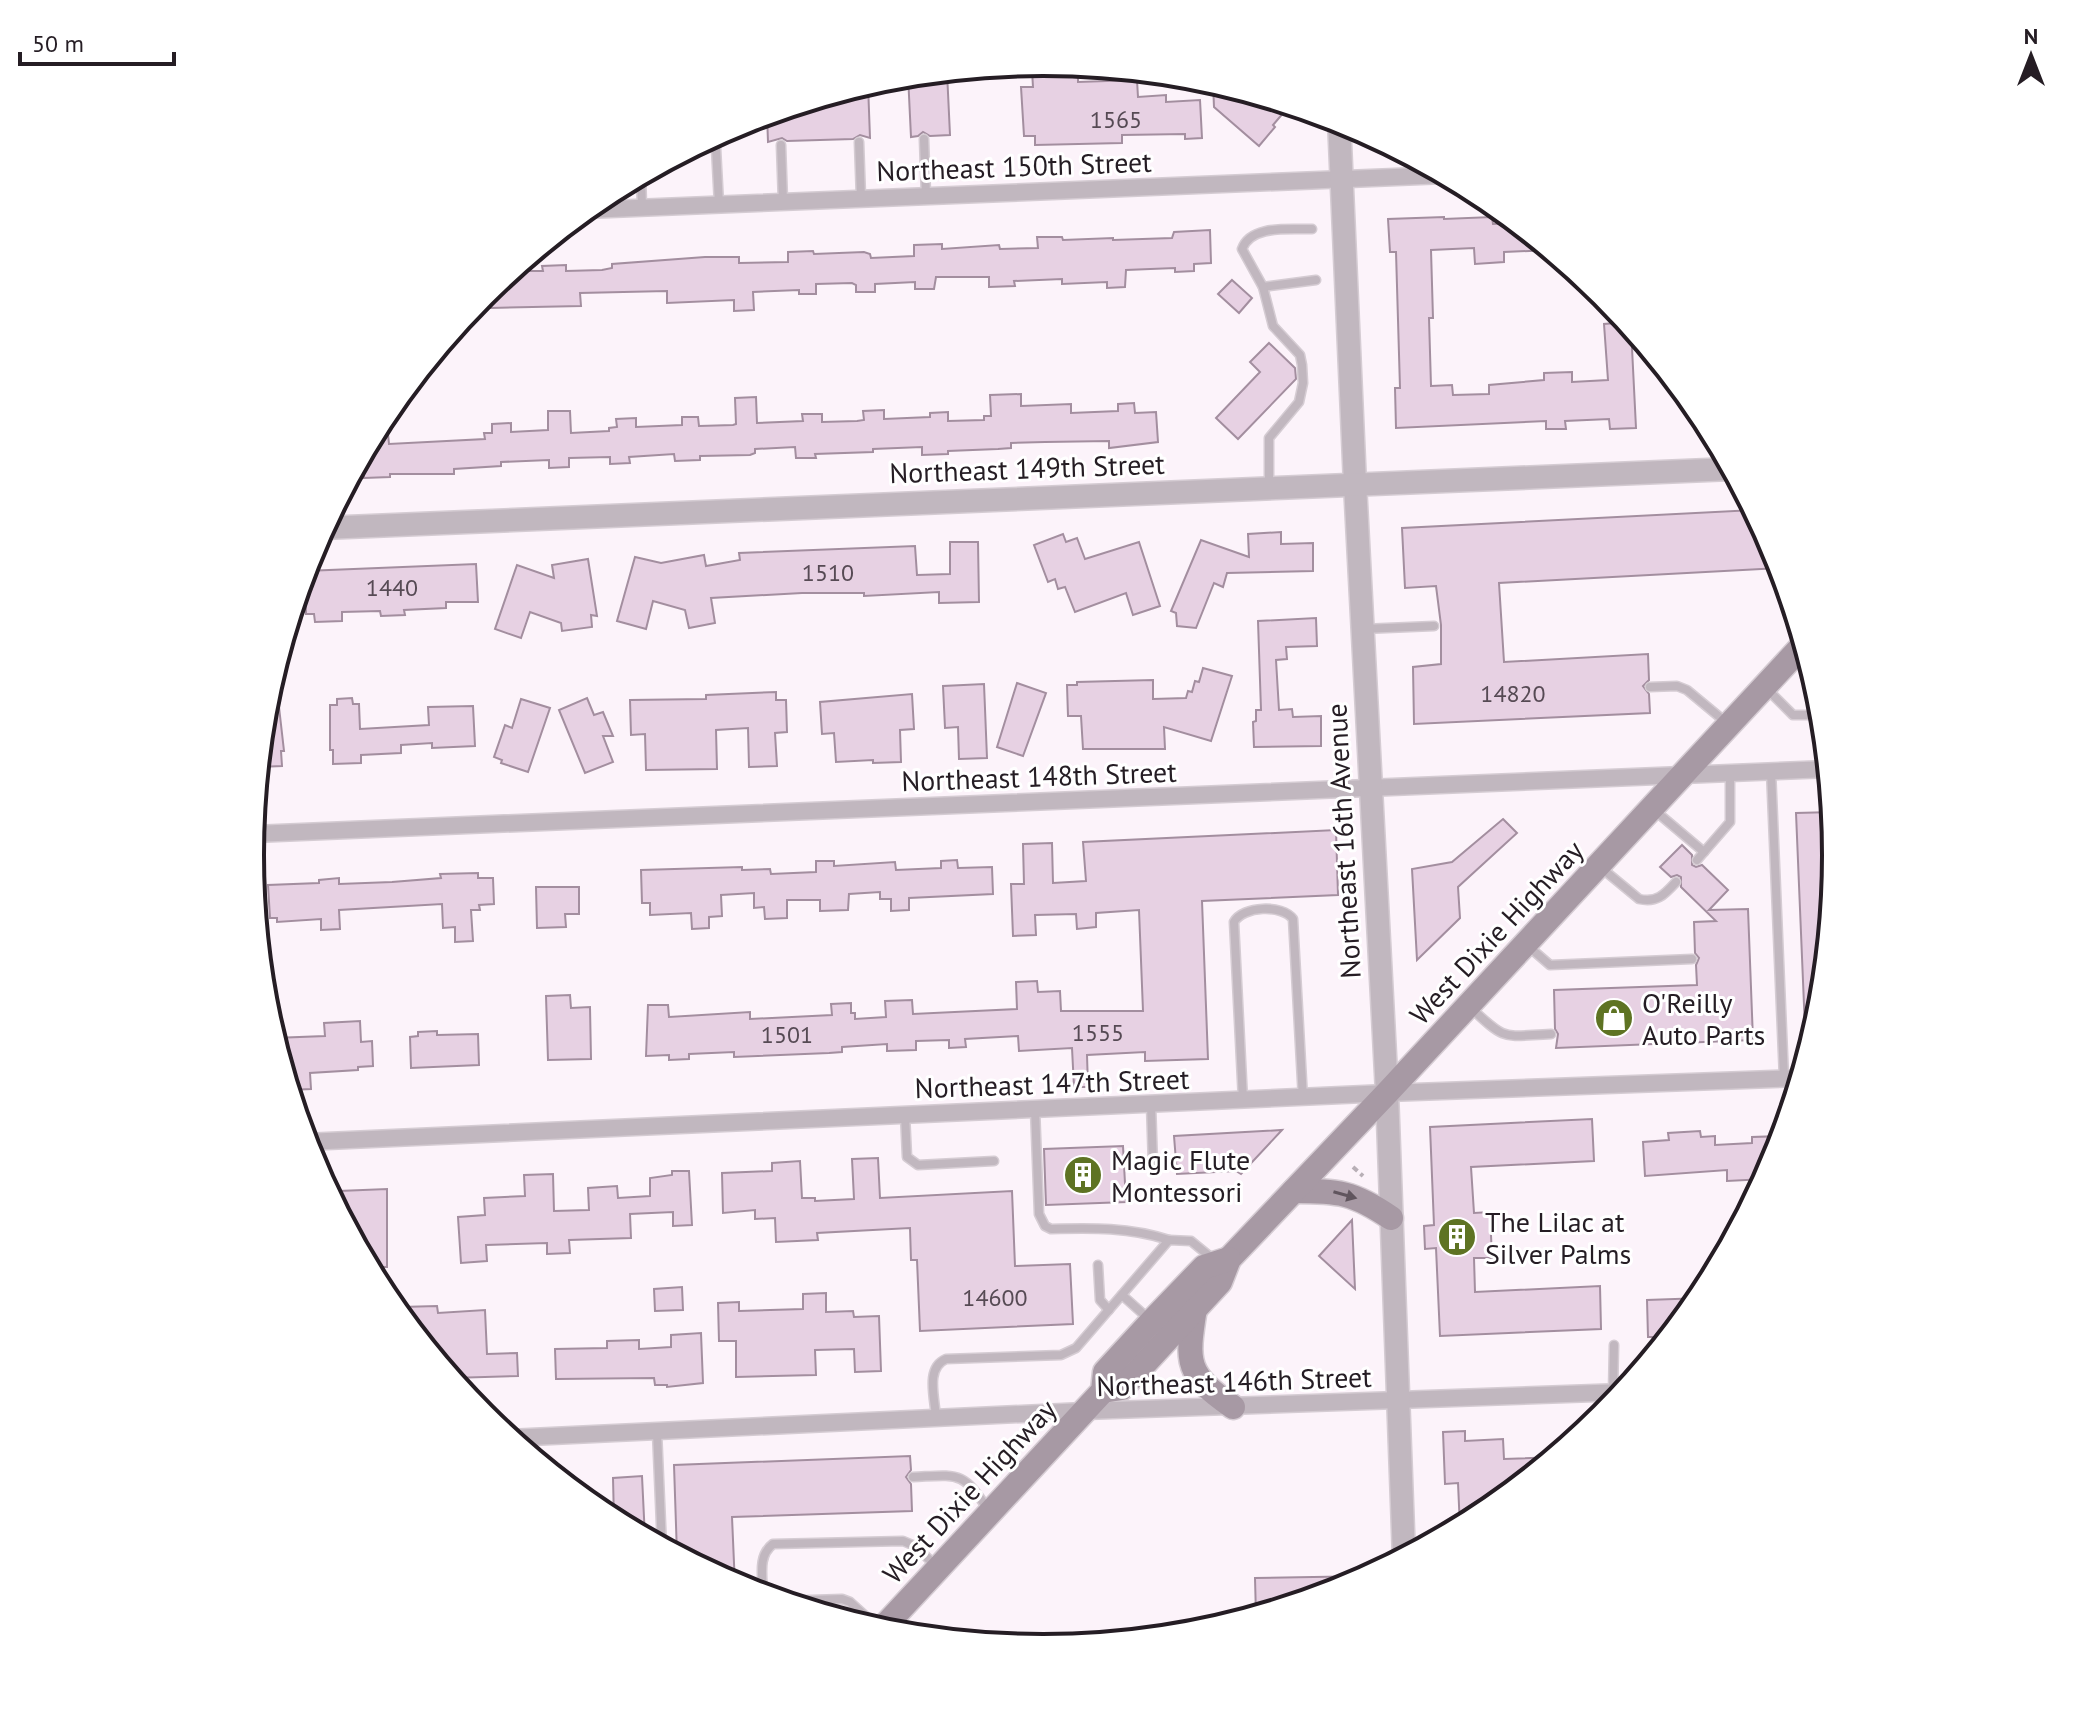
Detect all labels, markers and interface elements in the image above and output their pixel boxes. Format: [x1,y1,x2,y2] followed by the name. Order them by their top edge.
[20,16,174,66] scale bar
[1991,16,2071,96] north arrow
[2024,22,2038,50] text: N
[32,28,84,59] text: 50 m
[1090,104,1142,135] house number: 1565
[876,143,1153,189] street label: Northeast 150th Street
[889,445,1166,491] street label: Northeast 149th Street
[802,557,854,588] house number: 1510
[366,572,418,603] house number: 1440
[1480,678,1546,709] house number: 14820
[1317,703,1369,979] street label: Northeast 16th Avenue
[901,753,1178,799] street label: Northeast 148th Street
[1401,832,1591,1032] street label: West Dixie Highway
[1642,984,1765,1053] place label: O'Reilly Auto Parts
[1593,997,1635,1039] shop icon: O'Reilly Auto Parts
[1072,1017,1124,1048] house number: 1555
[761,1019,813,1050] house number: 1501
[914,1060,1190,1106] street label: Northeast 147th Street
[1111,1141,1250,1210] place label: Magic Flute Montessori
[1062,1154,1104,1196] building icon: Magic Flute Montessori
[1333,1189,1358,1201] one-way arrow
[1485,1203,1631,1272] place label: The Lilac at Silver Palms
[1436,1216,1478,1258] building icon: The Lilac at Silver Palms
[962,1282,1028,1313] house number: 14600
[1096,1358,1373,1404] street label: Northeast 146th Street
[874,1391,1064,1591] street label: West Dixie Highway

